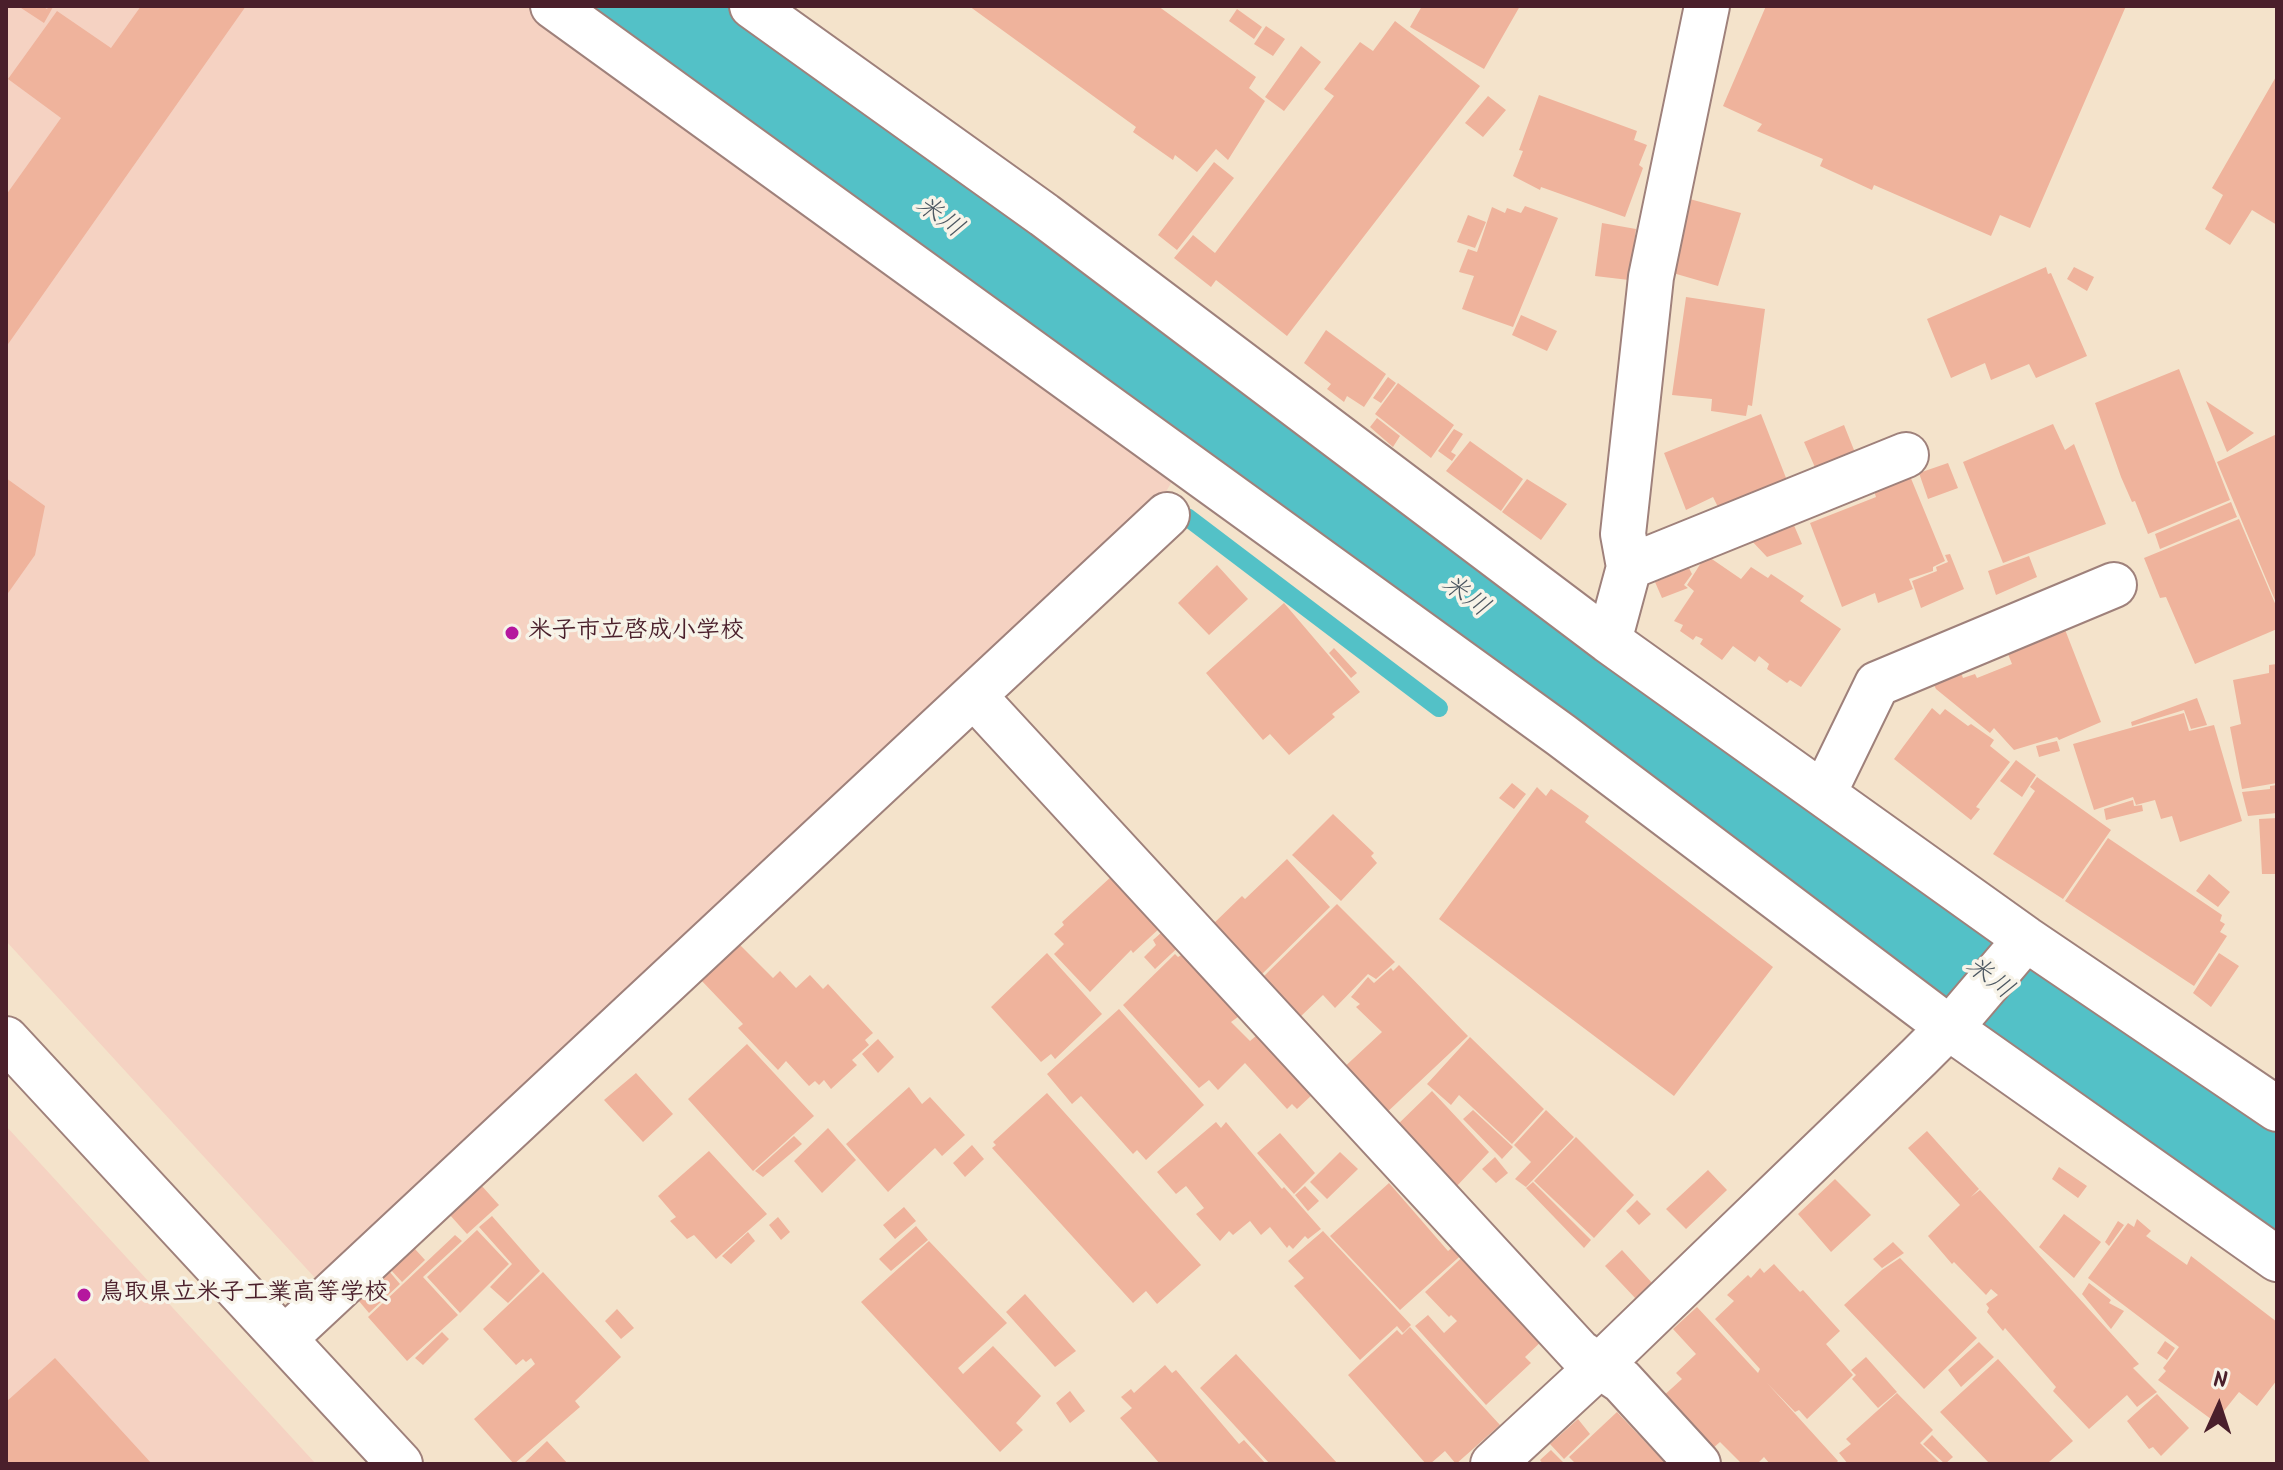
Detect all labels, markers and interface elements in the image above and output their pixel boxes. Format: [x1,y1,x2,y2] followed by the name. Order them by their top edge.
[908,191,968,247] water label: 米川
[1434,570,1494,626] water label: 米川
[528,619,744,647] place label: 米子市立啓成小学校
[503,624,521,642] marker: 米子市立啓成小学校
[1958,952,2018,1008] water label: 米川
[100,1281,388,1309] place label: 鳥取県立米子工業高等学校
[75,1286,93,1304] marker: 鳥取県立米子工業高等学校
[2212,1364,2228,1399] text: N
[2179,1366,2259,1446] north arrow

